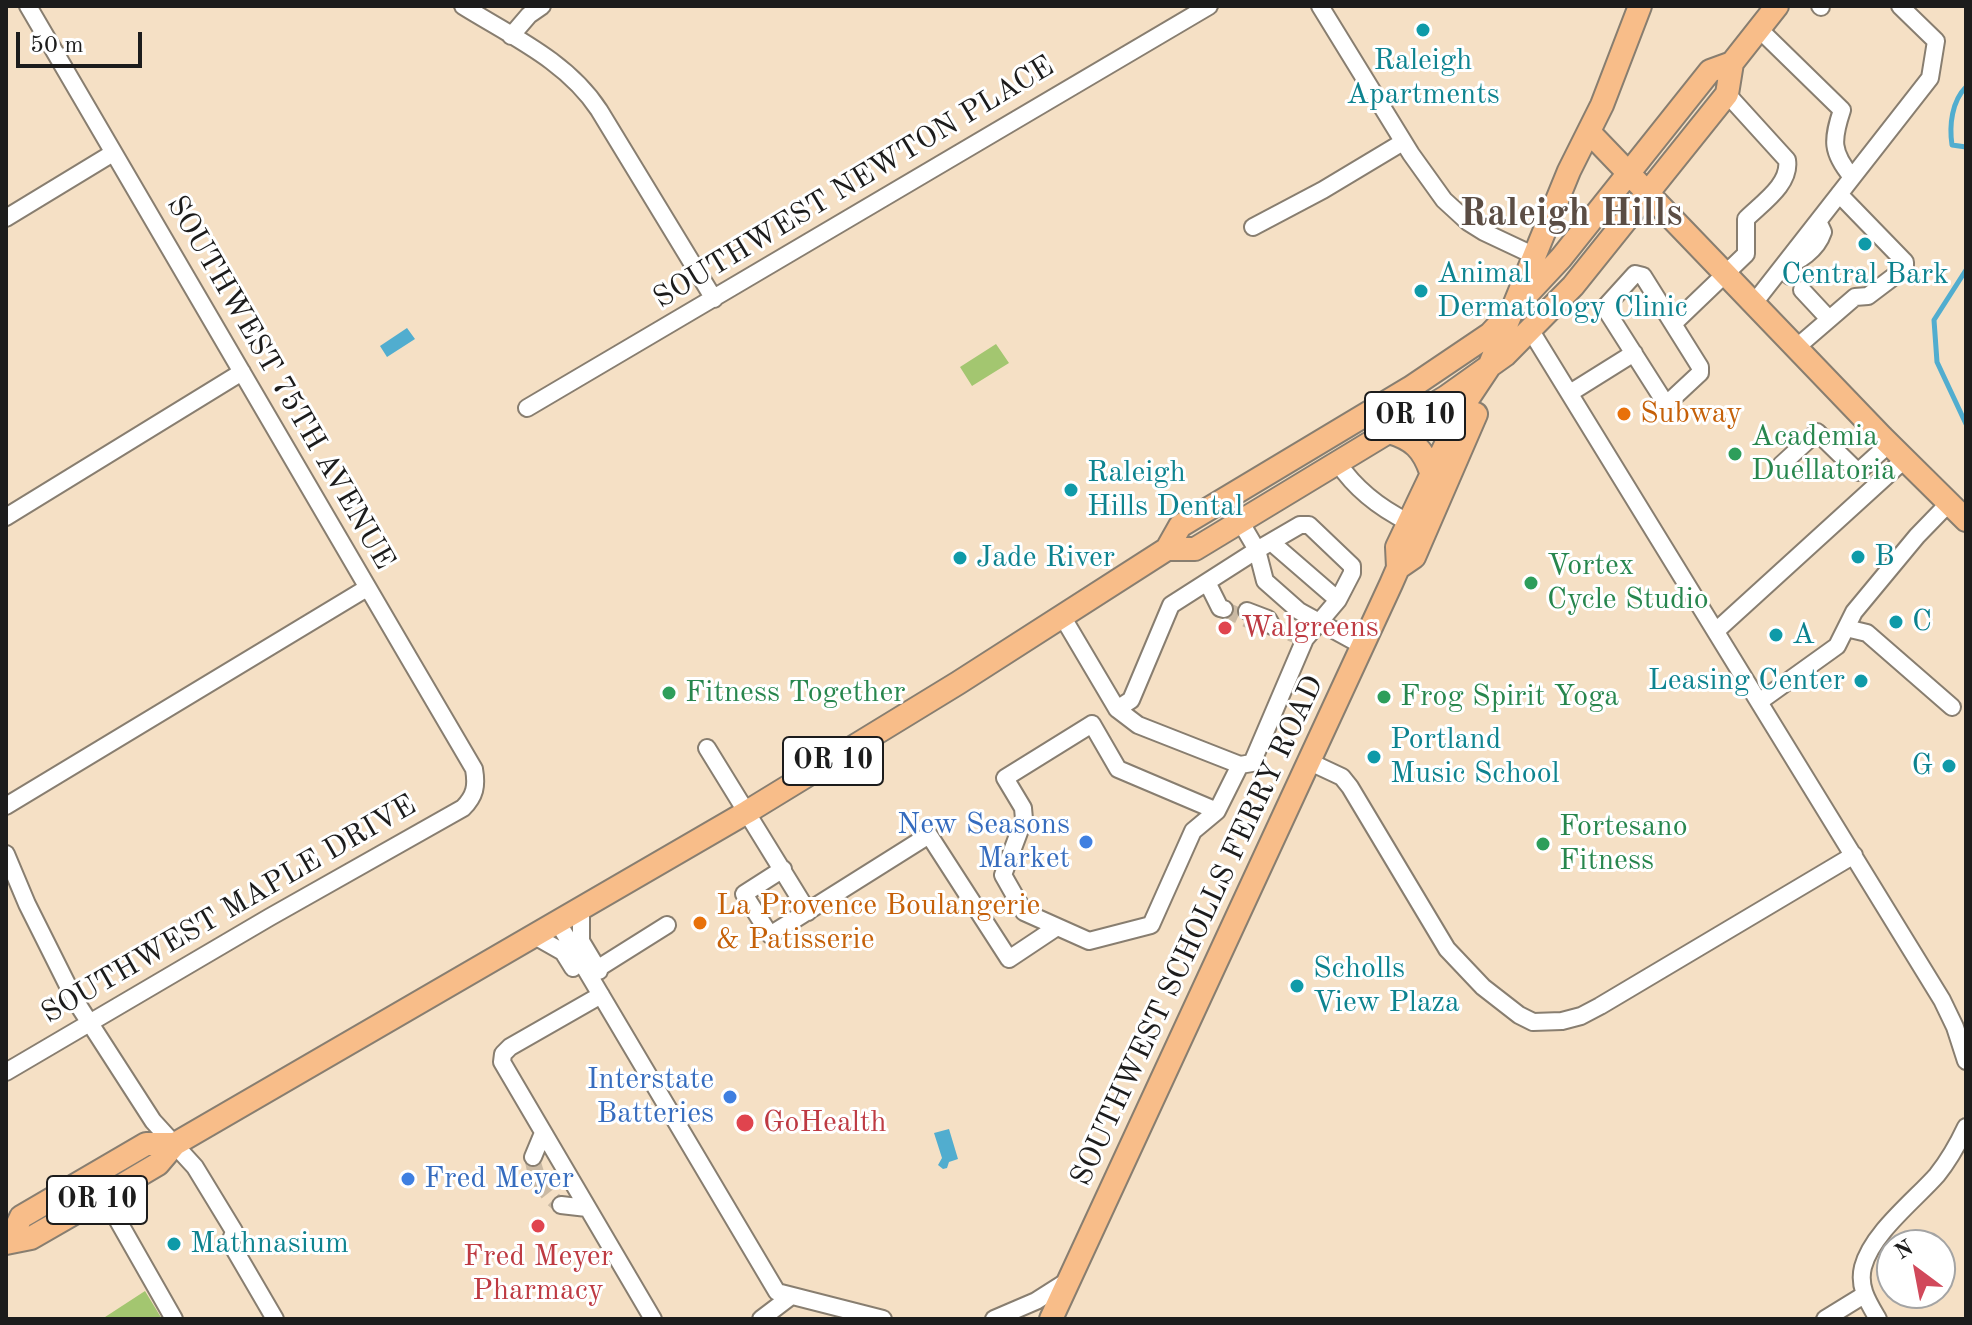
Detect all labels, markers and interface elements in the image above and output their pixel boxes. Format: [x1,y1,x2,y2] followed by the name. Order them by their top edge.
[20,16,146,66] scale bar
[1414,21,1432,39] marker: Raleigh Apartments
[30,34,84,58] text: 50 m
[1346,43,1500,114] place label: Raleigh Apartments
[647,49,1061,317] street label: SOUTHWEST NEWTON PLACE
[158,190,402,576] street label: SOUTHWEST 75TH AVENUE
[1459,192,1683,238] district label: Raleigh Hills
[1856,235,1874,253] marker: Central Bark
[1437,256,1688,326] place label: Animal Dermatology Clinic
[1781,257,1949,293] place label: Central Bark
[1412,282,1430,300] marker: Animal Dermatology Clinic
[1365,392,1465,440] road number: OR 10
[1640,396,1742,432] place label: Subway
[1615,405,1633,423] marker: Subway
[1751,419,1896,490] place label: Academia Duellatoria
[1726,445,1744,463] marker: Academia Duellatoria
[1087,455,1243,526] place label: Raleigh Hills Dental
[1062,481,1080,499] marker: Raleigh Hills Dental
[1874,539,1895,575] place label: B
[976,540,1115,576] place label: Jade River
[1547,548,1709,618] place label: Vortex Cycle Studio
[1849,548,1867,566] marker: B
[951,549,969,567] marker: Jade River
[1522,574,1540,592] marker: Vortex Cycle Studio
[1912,604,1932,640] place label: C
[1241,610,1379,646] place label: Walgreens
[1887,613,1905,631] marker: C
[1792,617,1815,653] place label: A
[1216,619,1234,637] marker: Walgreens
[1767,626,1785,644] marker: A
[1648,663,1845,699] place label: Leasing Center
[1064,670,1332,1192] street label: SOUTHWEST SCHOLLS FERRY ROAD
[1852,672,1870,690] marker: Leasing Center
[685,675,905,711] place label: Fitness Together
[1400,679,1619,715] place label: Frog Spirit Yoga
[660,684,678,702] marker: Fitness Together
[1375,688,1393,706] marker: Frog Spirit Yoga
[1390,722,1560,792] place label: Portland Music School
[783,737,883,785] road number: OR 10
[1365,748,1383,766] marker: Portland Music School
[1911,748,1933,784] place label: G
[1940,757,1958,775] marker: G
[35,788,423,1032] street label: SOUTHWEST MAPLE DRIVE
[897,807,1070,878] place label: New Seasons Market
[1559,809,1688,880] place label: Fortesano Fitness
[1077,833,1095,851] marker: New Seasons Market
[1534,835,1552,853] marker: Fortesano Fitness
[716,888,1040,958] place label: La Provence Boulangerie & Patisserie
[691,914,709,932] marker: La Provence Boulangerie & Patisserie
[1313,951,1460,1022] place label: Scholls View Plaza
[1288,977,1306,995] marker: Scholls View Plaza
[587,1062,714,1132] place label: Interstate Batteries
[721,1088,739,1106] marker: Interstate Batteries
[763,1105,887,1141] place label: GoHealth
[734,1112,756,1134] marker: GoHealth
[424,1161,574,1197] place label: Fred Meyer
[399,1170,417,1188] marker: Fred Meyer
[47,1176,147,1224] road number: OR 10
[529,1217,547,1235] marker: Fred Meyer Pharmacy
[190,1226,349,1262] place label: Mathnasium
[1876,1229,1956,1309] north arrow
[165,1235,183,1253] marker: Mathnasium
[1891,1237,1917,1264] text: N
[463,1239,613,1310] place label: Fred Meyer Pharmacy

